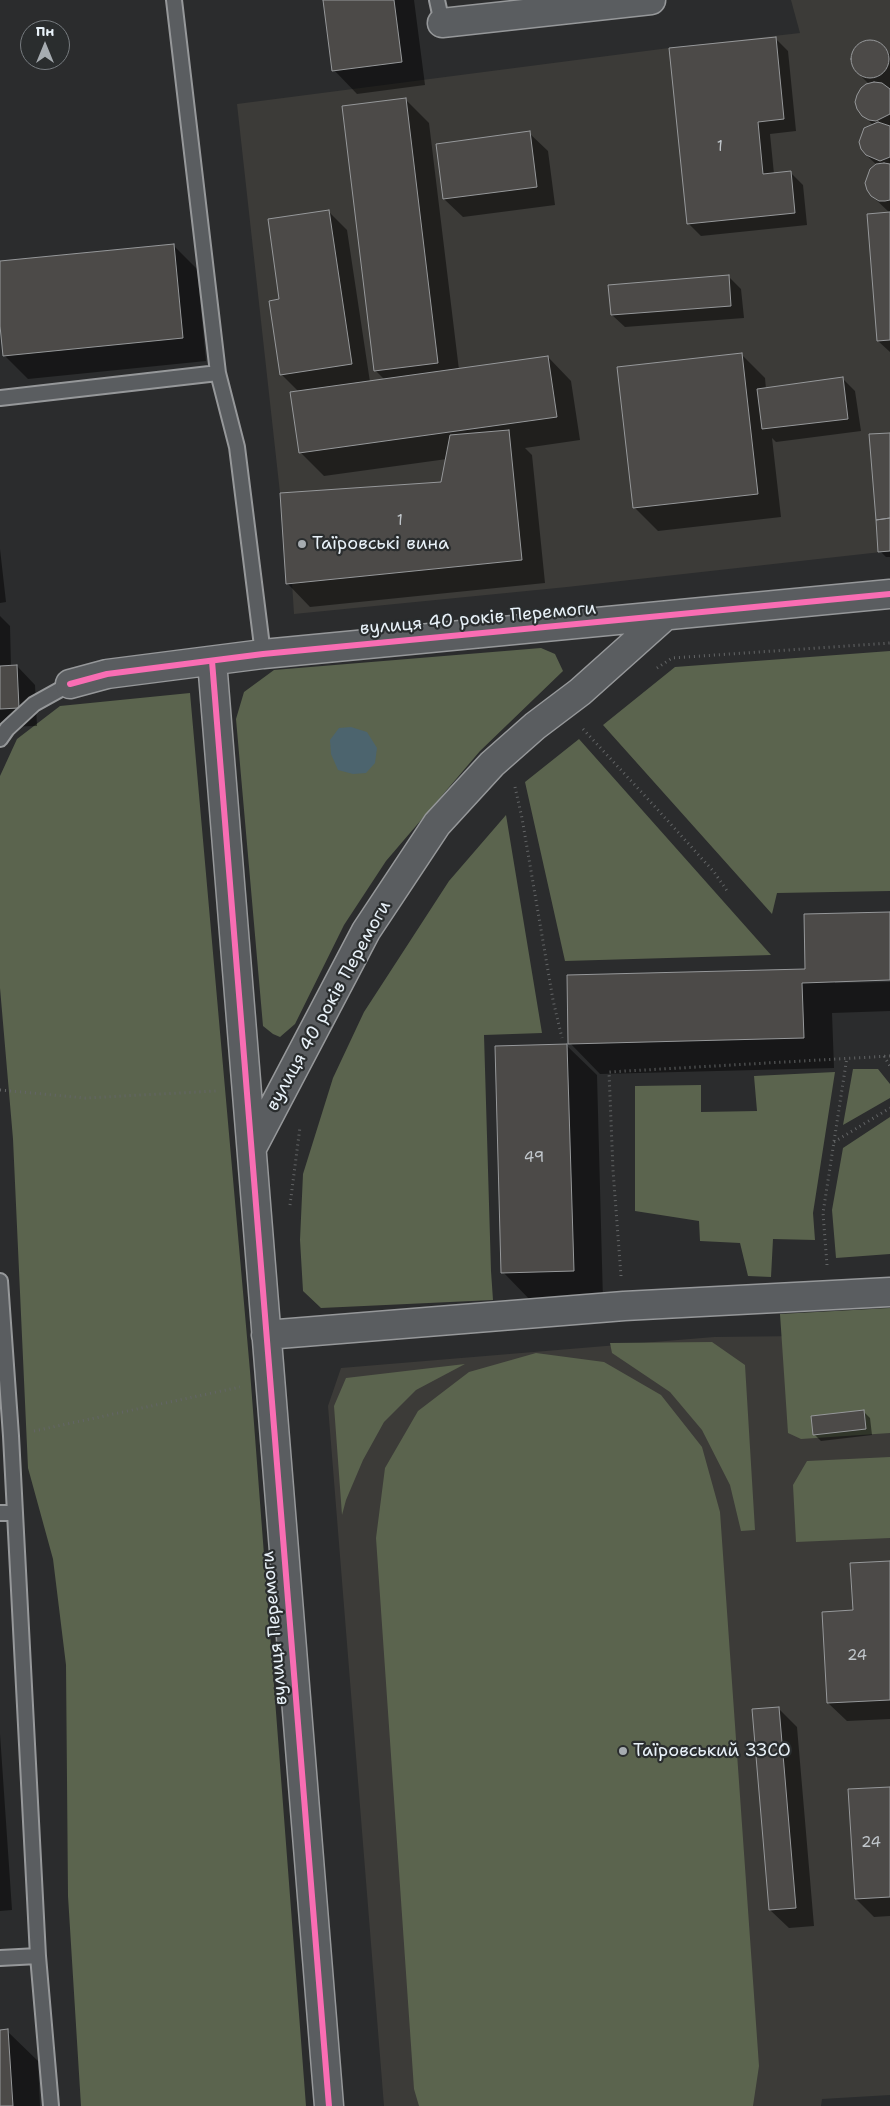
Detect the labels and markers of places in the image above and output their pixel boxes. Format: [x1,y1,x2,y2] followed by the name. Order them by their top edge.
[312,533,449,555] place label: Таїровські вина
[296,538,308,550] marker: Таїровські вина
[633,1740,791,1762] place label: Таїровський ЗЗСО
[617,1745,629,1757] marker: Таїровський ЗЗСО

